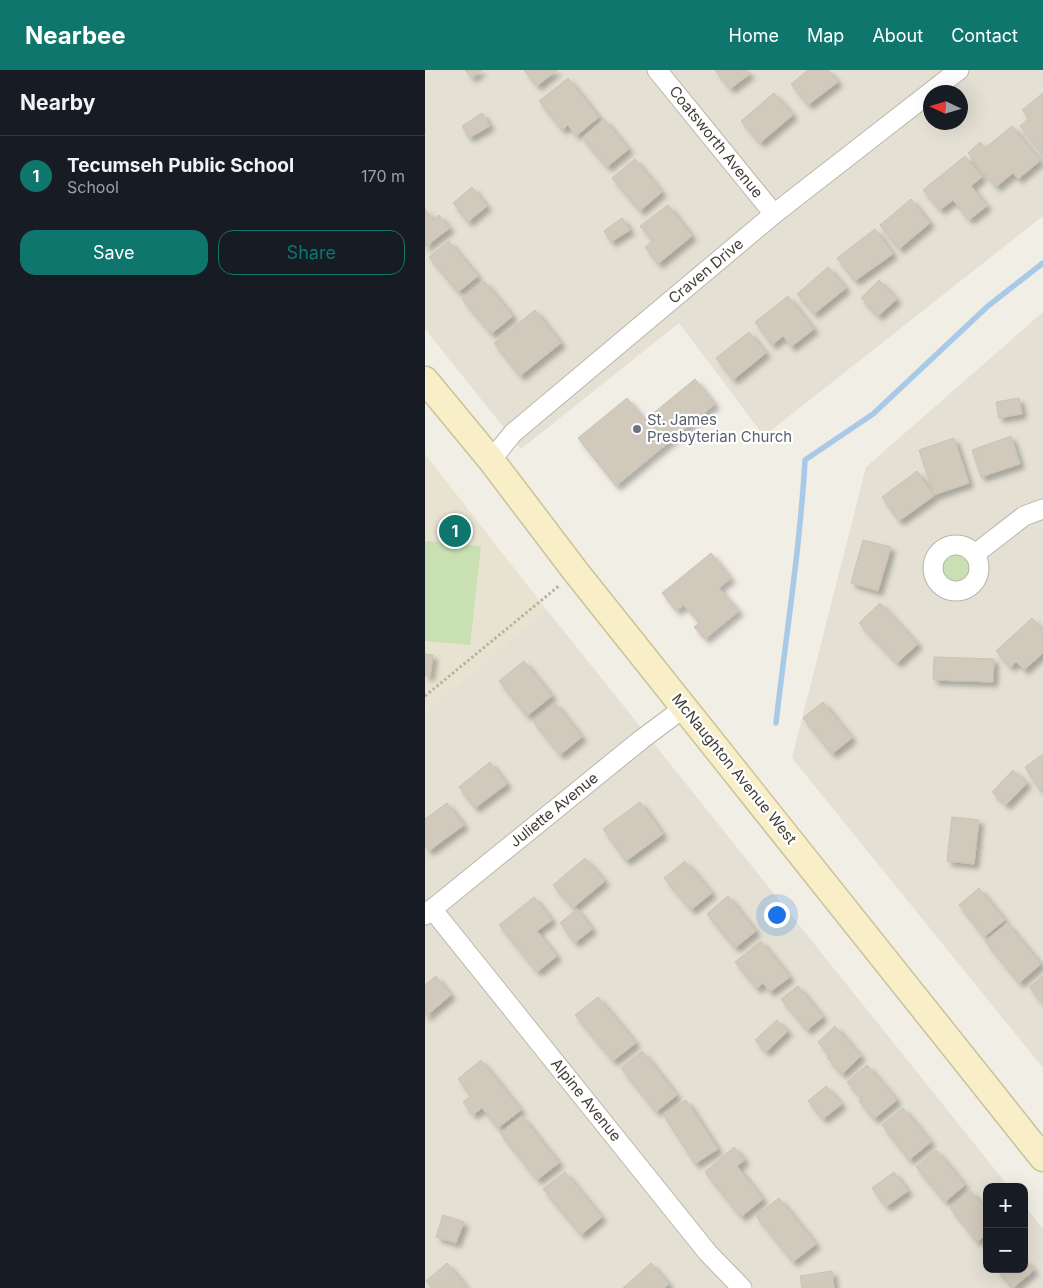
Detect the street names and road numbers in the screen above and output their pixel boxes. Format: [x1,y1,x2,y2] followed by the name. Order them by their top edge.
[665,82,767,202] street label: Coatsworth Avenue
[664,234,747,307] street label: Craven Drive
[668,690,801,848] street label: McNaughton Avenue West
[506,768,602,851] street label: Juliette Avenue
[547,1054,626,1145] street label: Alpine Avenue

